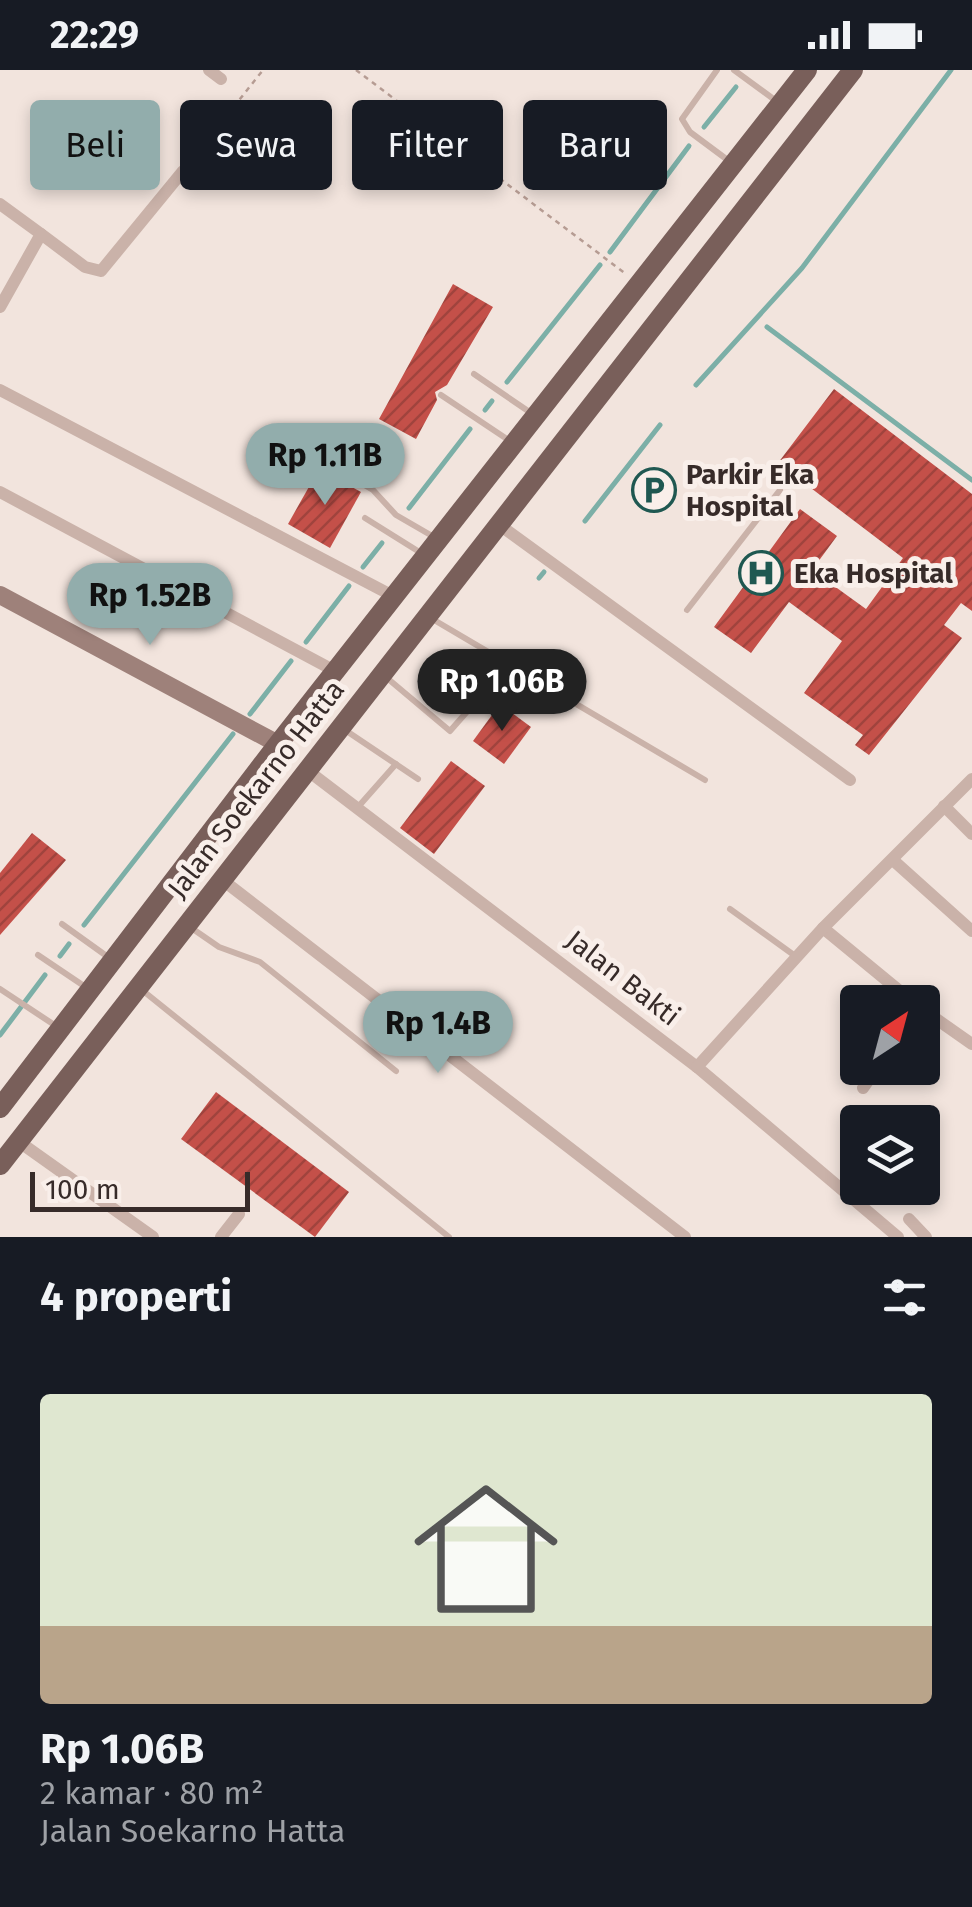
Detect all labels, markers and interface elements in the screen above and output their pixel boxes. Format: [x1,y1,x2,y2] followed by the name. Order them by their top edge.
[50,12,139,58] text: 22:29
[30,100,160,190] chip: Beli
[180,100,332,190] chip: Sewa
[352,100,503,190] chip: Filter
[523,100,667,190] chip: Baru
[222,423,428,508] pin: Rp 1.11B
[268,436,382,474] text: Rp 1.11B
[686,458,814,523] place label: Parkir Eka Hospital
[631,467,677,513] parking icon: Parkir Eka Hospital
[738,550,784,596] hospital icon: Eka Hospital
[794,557,953,590] place label: Eka Hospital
[47,563,253,648] pin: Rp 1.52B
[89,576,211,614] text: Rp 1.52B
[399,649,605,734] pin: Rp 1.06B
[439,662,565,700] text: Rp 1.06B
[161,674,351,904] street label: Jalan Soekarno Hatta
[560,923,686,1033] street label: Jalan Bakti
[840,985,940,1085] north arrow
[840,985,940,1205] map controls
[346,991,530,1076] pin: Rp 1.4B
[385,1004,491,1042] text: Rp 1.4B
[840,1105,940,1205] button: layers
[30,1167,250,1212] scale bar
[45,1173,120,1206] text: 100 m
[877,1270,932,1325] icon: filters
[40,1272,232,1322] text: 4 properti
[396,1459,576,1639] icon: home
[40,1724,204,1774] text: Rp 1.06B
[40,1774,264,1812] text: 2 kamar · 80 m²
[40,1812,345,1850] text: Jalan Soekarno Hatta

